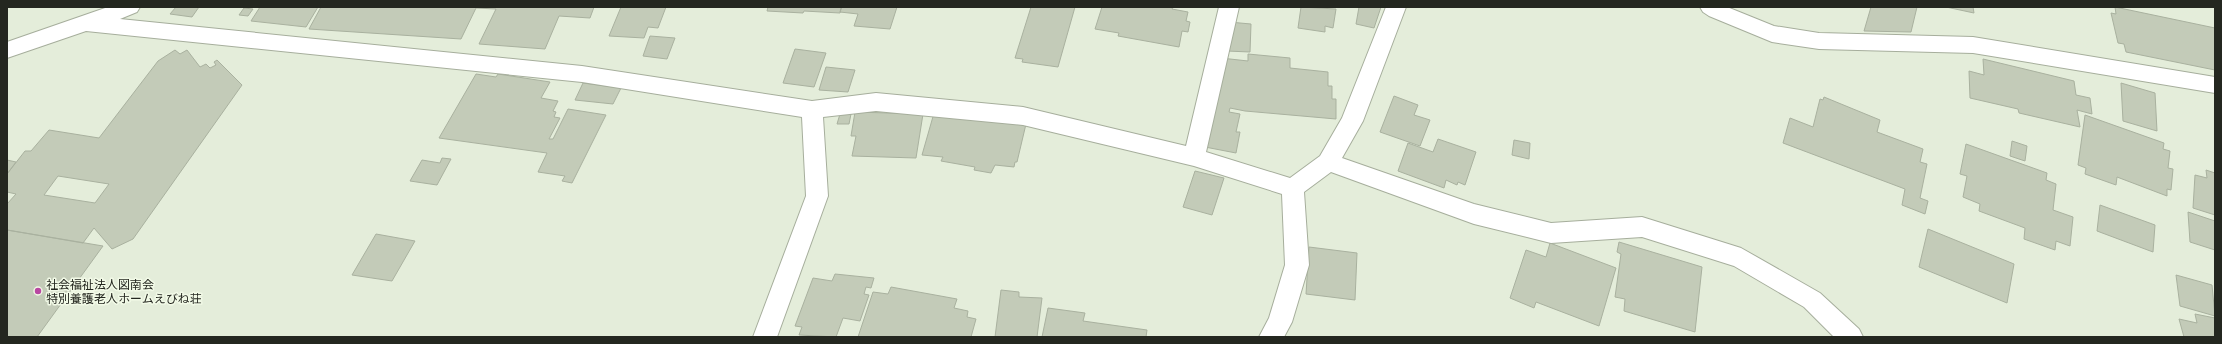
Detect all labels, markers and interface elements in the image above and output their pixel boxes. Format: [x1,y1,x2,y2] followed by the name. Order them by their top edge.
[46,277,202,305] place label: 社会福祉法人図南会 特別養護老人ホームえびね荘
[33,286,43,296] marker: 社会福祉法人図南会 特別養護老人ホームえびね荘

